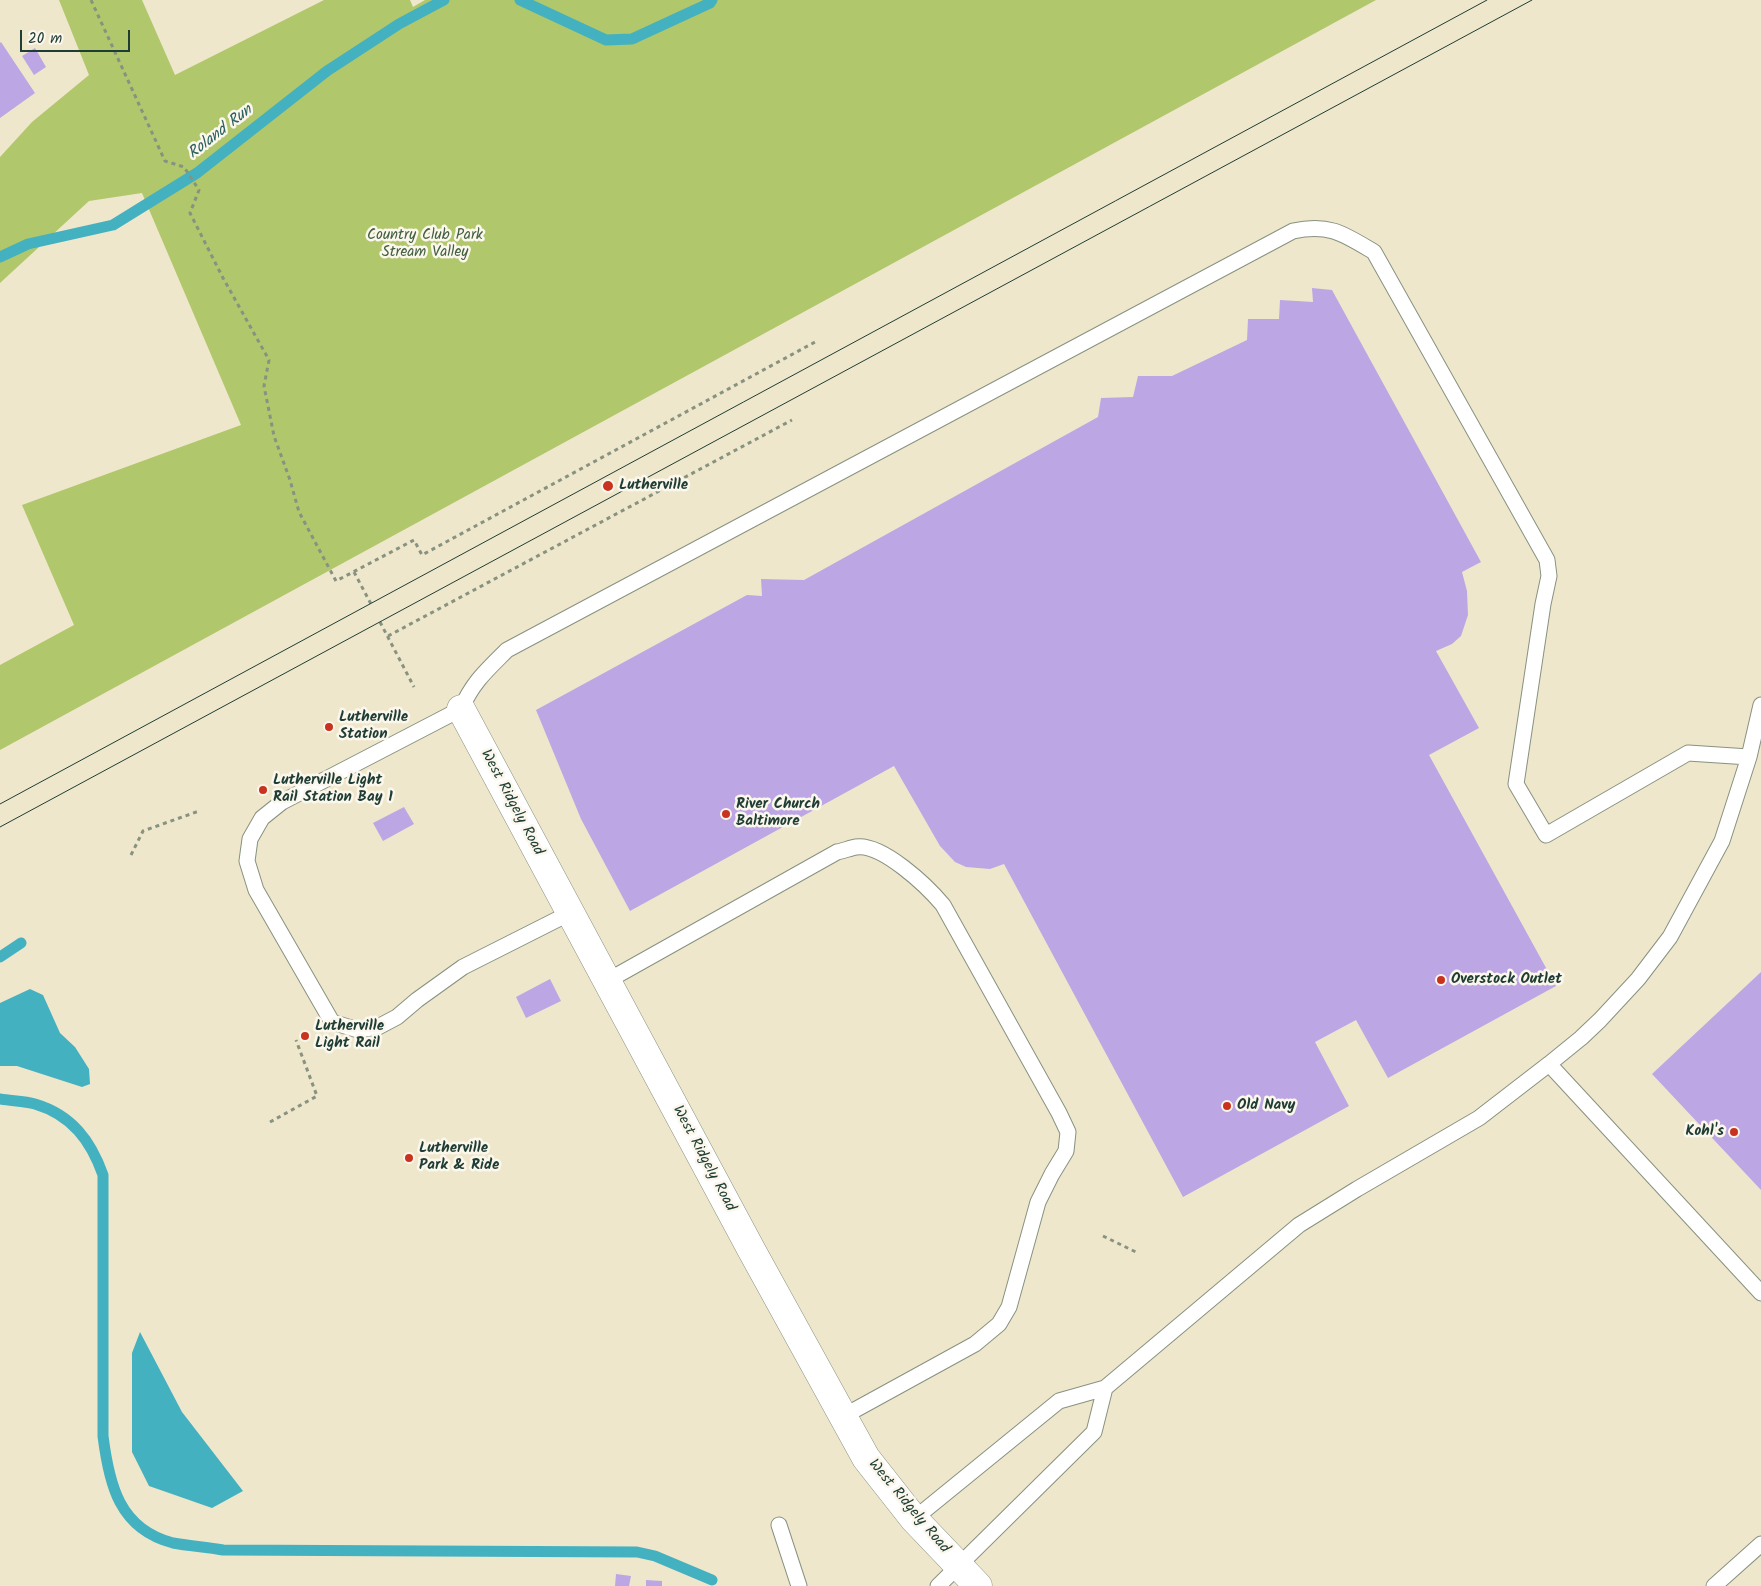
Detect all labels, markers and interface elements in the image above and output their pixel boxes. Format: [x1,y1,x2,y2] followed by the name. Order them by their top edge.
[22,20,132,52] scale bar
[28,27,62,51] text: 20 m
[185,102,257,164] water label: Roland Run
[367,227,483,262] park label: Country Club Park Stream Valley
[619,477,688,495] place label: Lutherville
[601,479,615,493] marker: Lutherville
[339,709,408,744] place label: Lutherville Station
[323,721,335,733] marker: Lutherville Station
[476,747,546,859] street label: West Ridgely Road
[273,772,393,807] place label: Lutherville Light Rail Station Bay 1
[257,784,269,796] marker: Lutherville Light Rail Station Bay 1
[736,796,820,831] place label: River Church Baltimore
[720,808,732,820] marker: River Church Baltimore
[1451,971,1562,989] place label: Overstock Outlet
[1435,974,1447,986] marker: Overstock Outlet
[315,1018,384,1053] place label: Lutherville Light Rail
[299,1030,311,1042] marker: Lutherville Light Rail
[1237,1097,1295,1115] place label: Old Navy
[1221,1100,1233,1112] marker: Old Navy
[668,1103,738,1215] street label: West Ridgely Road
[1685,1123,1724,1141] place label: Kohl's
[1728,1126,1740,1138] marker: Kohl's
[419,1140,499,1175] place label: Lutherville Park & Ride
[403,1152,415,1164] marker: Lutherville Park & Ride
[863,1456,953,1558] street label: West Ridgely Road

